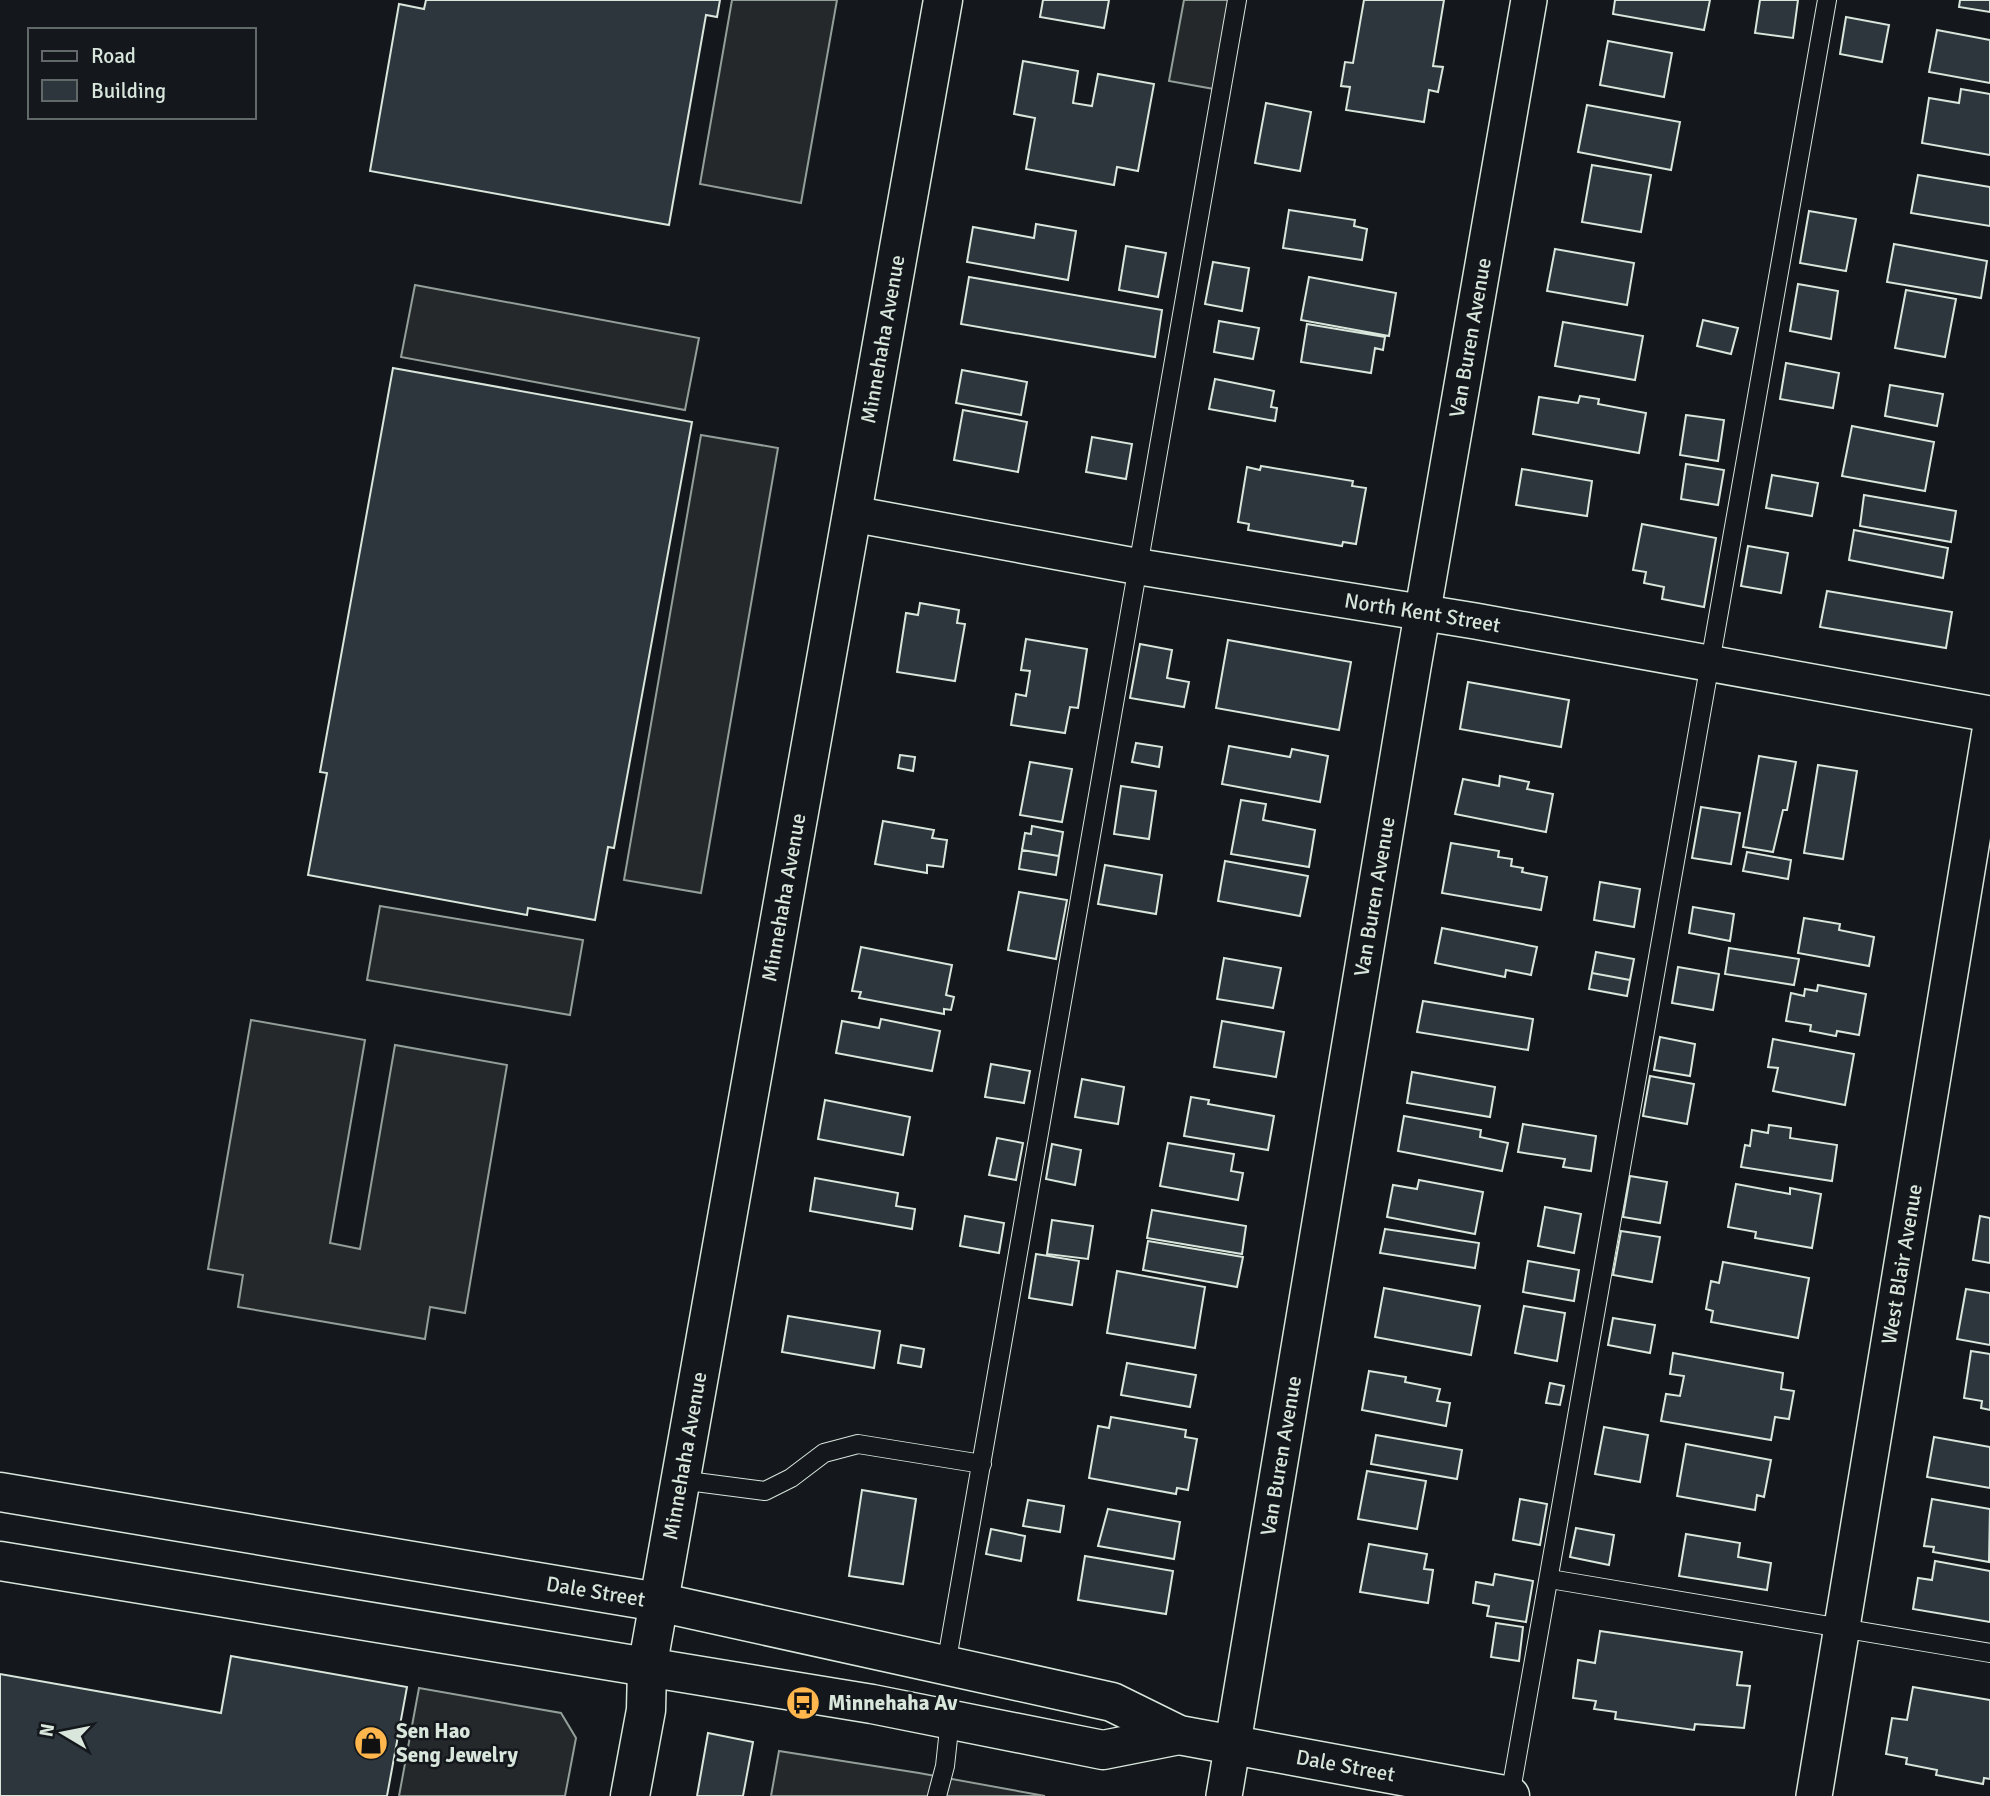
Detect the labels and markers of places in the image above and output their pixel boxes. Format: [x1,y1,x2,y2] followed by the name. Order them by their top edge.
[784,1684,822,1722] bus stop icon: Minnehaha Av
[828,1690,958,1716] place label: Minnehaha Av
[396,1718,518,1768] place label: Sen Hao Seng Jewelry
[352,1724,390,1762] shop icon: Sen Hao Seng Jewelry

